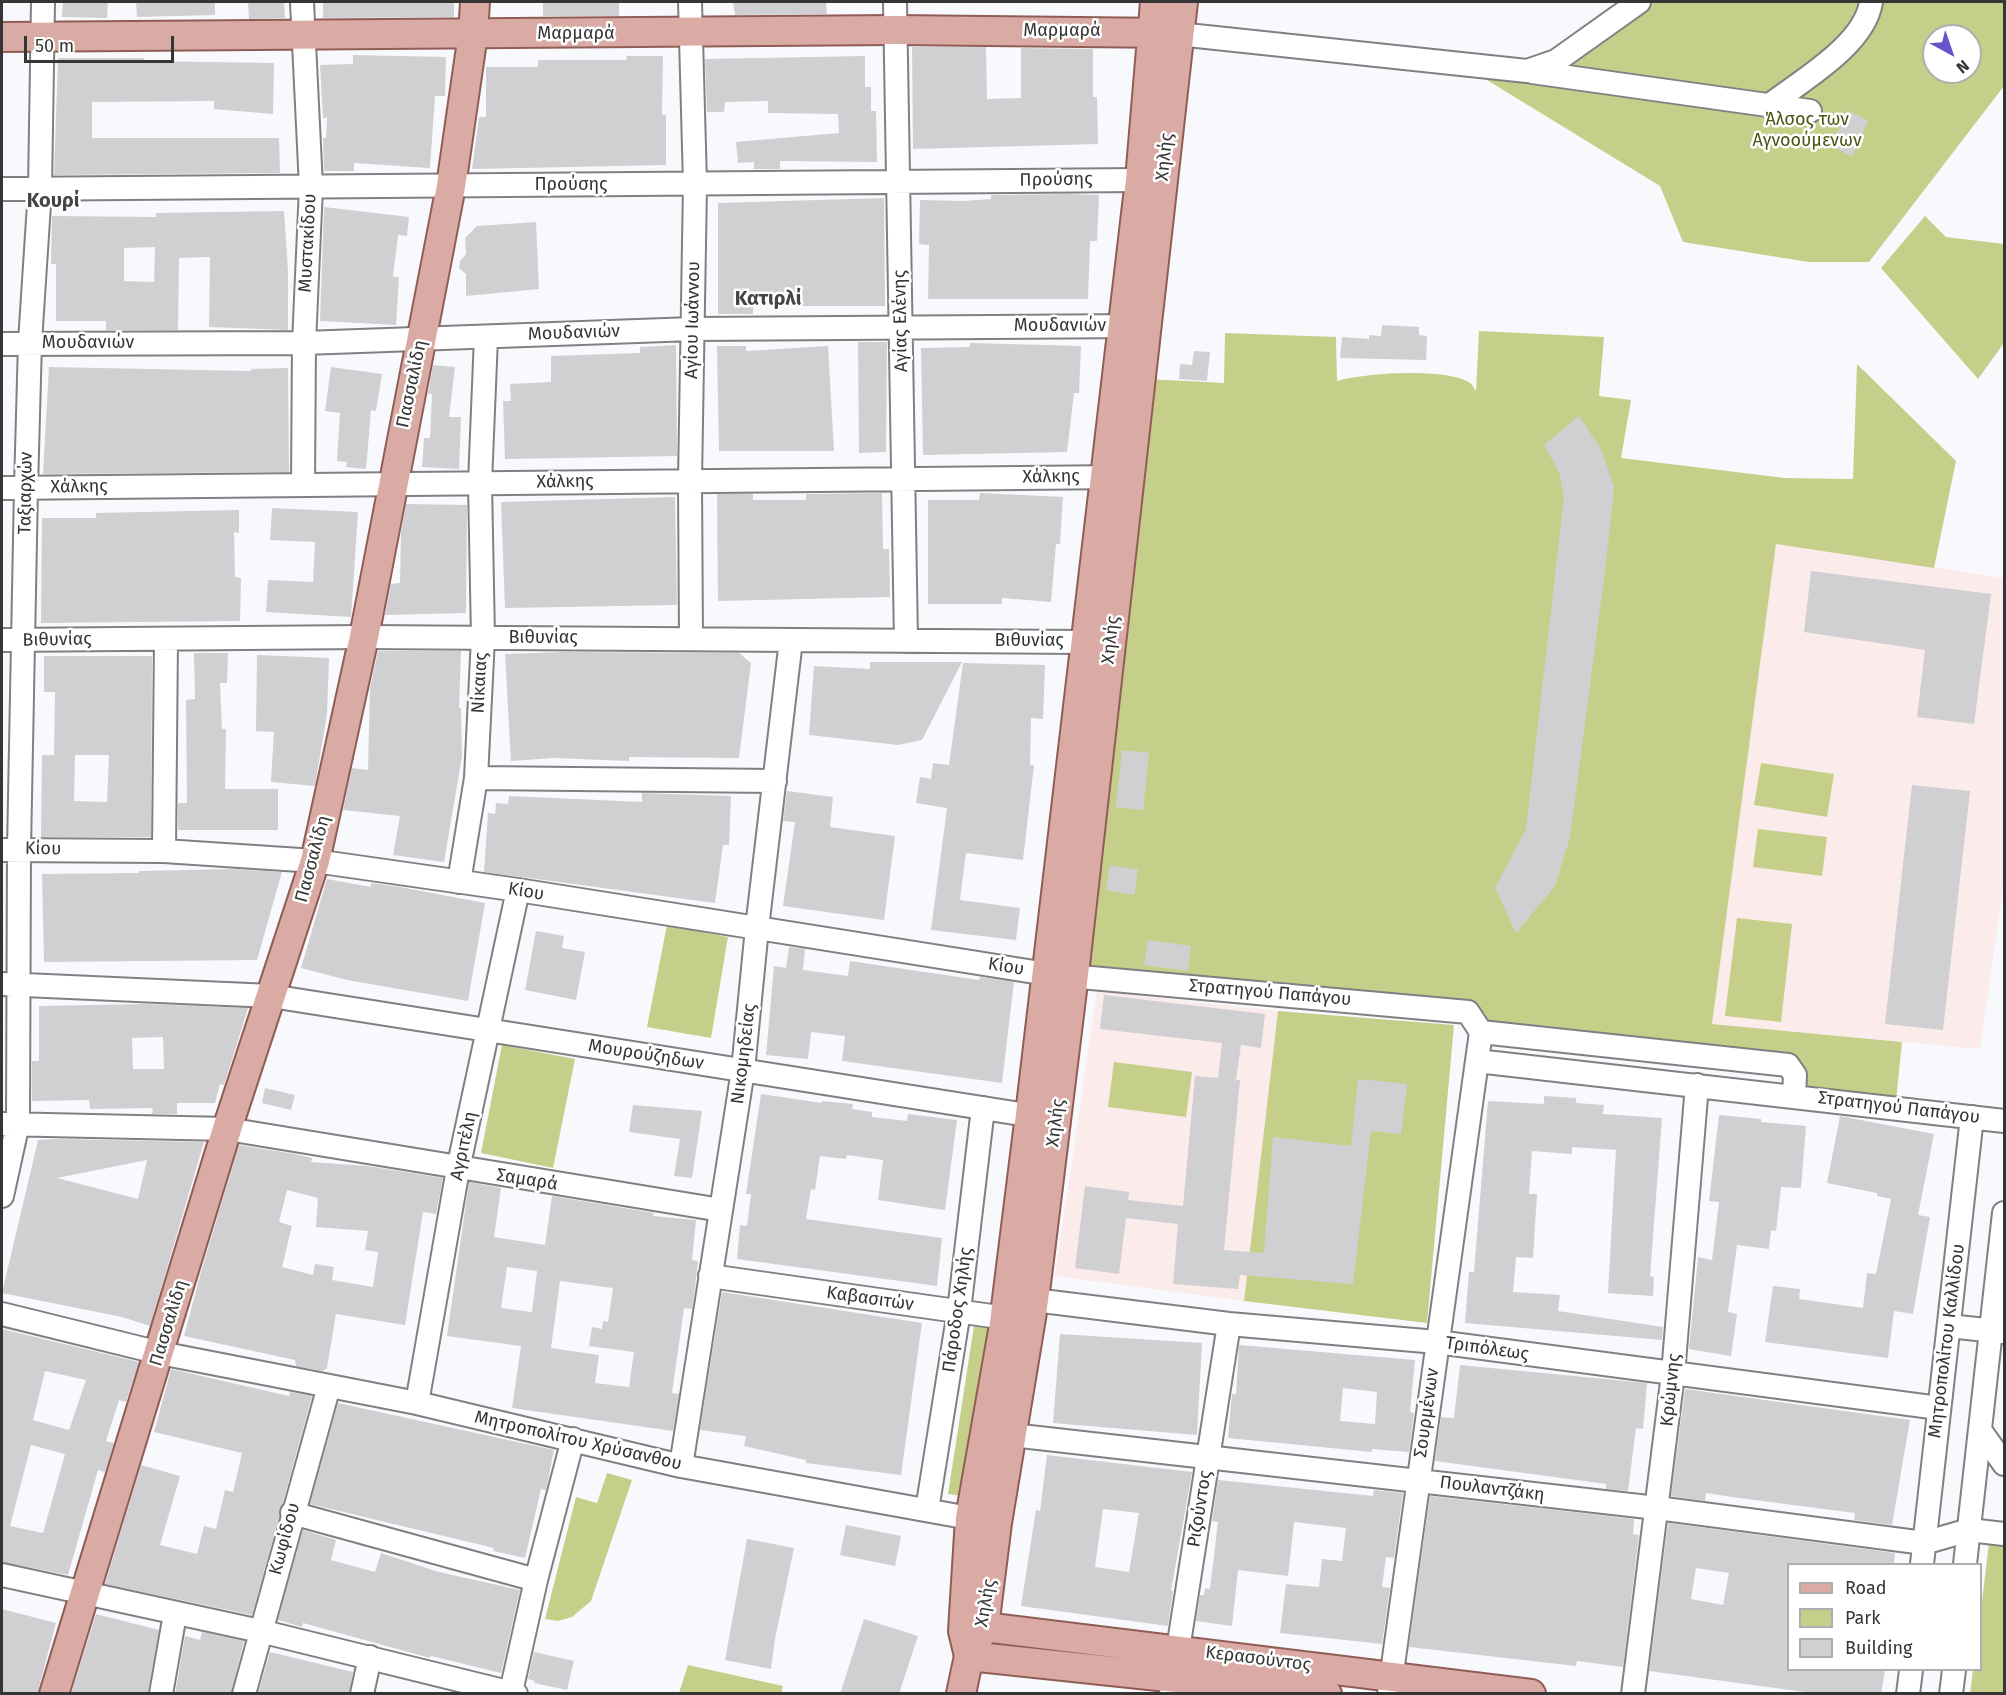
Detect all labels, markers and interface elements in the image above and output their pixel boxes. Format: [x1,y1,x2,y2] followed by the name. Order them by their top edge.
[1023,20,1101,42] street label: Μαρμαρά
[537,23,615,45] street label: Μαρμαρά
[27,24,177,62] scale bar
[1922,24,1982,84] north arrow
[35,35,74,57] text: 50 m
[1952,56,1973,77] text: N
[1752,109,1862,152] park label: Άλσος των Αγνοούμενων
[1152,132,1178,182] street label: Χηλής
[1019,169,1093,191] street label: Προύσης
[534,174,608,196] street label: Προύσης
[27,189,79,213] district label: Κουρί
[295,193,321,293] street label: Μυστακίδου
[681,261,705,379] street label: Αγίου Ιωάννου
[889,270,913,372] street label: Αγίας Ελένης
[735,287,801,311] district label: Κατιρλί
[1014,315,1106,337] street label: Μουδανιών
[528,321,620,345] street label: Μουδανιών
[42,332,134,354] street label: Μουδανιών
[392,338,432,430] street label: Πασσαλίδη
[14,451,38,535] street label: Ταξιαρχών
[1022,466,1080,488] street label: Χάλκης
[536,471,594,493] street label: Χάλκης
[50,476,108,498] street label: Χάλκης
[1098,615,1124,665] street label: Χηλής
[508,627,578,649] street label: Βιθυνίας
[22,629,92,651] street label: Βιθυνίας
[994,630,1064,652] street label: Βιθυνίας
[468,652,492,714] street label: Νίκαιας
[291,813,335,905] street label: Πασσαλίδη
[25,838,61,860] street label: Κίου
[506,878,546,906] street label: Κίου
[986,953,1026,981] street label: Κίου
[1188,975,1352,1011] street label: Στρατηγού Παπάγου
[727,1002,761,1106] street label: Νικομηδείας
[587,1035,705,1075] street label: Μουρούζηδων
[1817,1087,1981,1129] street label: Στρατηγού Παπάγου
[1042,1098,1070,1148] street label: Χηλής
[446,1110,482,1182] street label: Αγριτέλη
[495,1165,559,1195] street label: Σαμαρά
[1924,1243,1970,1439] street label: Μητροπολίτου Καλλίδου
[939,1246,977,1374] street label: Πάροδος Χηλής
[146,1277,192,1369] street label: Πασσαλίδη
[825,1282,915,1316] street label: Καβασιτών
[1444,1332,1530,1366] street label: Τριπόλεως
[1656,1352,1686,1428] street label: Κρώμνης
[1410,1367,1444,1459] street label: Σουρμένων
[472,1407,684,1475] street label: Μητροπολίτου Χρύσανθου
[1183,1469,1217,1549] street label: Ριζούντος
[1438,1472,1546,1506] street label: Πουλαντζάκη
[265,1501,305,1577] street label: Κωφίδου
[1787,1563,1982,1671] legend
[971,1577,1001,1629] street label: Χηλής
[1845,1577,1887,1599] text: Road
[1845,1607,1880,1629] text: Park
[1845,1637,1912,1659] text: Building
[1204,1642,1312,1676] street label: Κερασούντος

